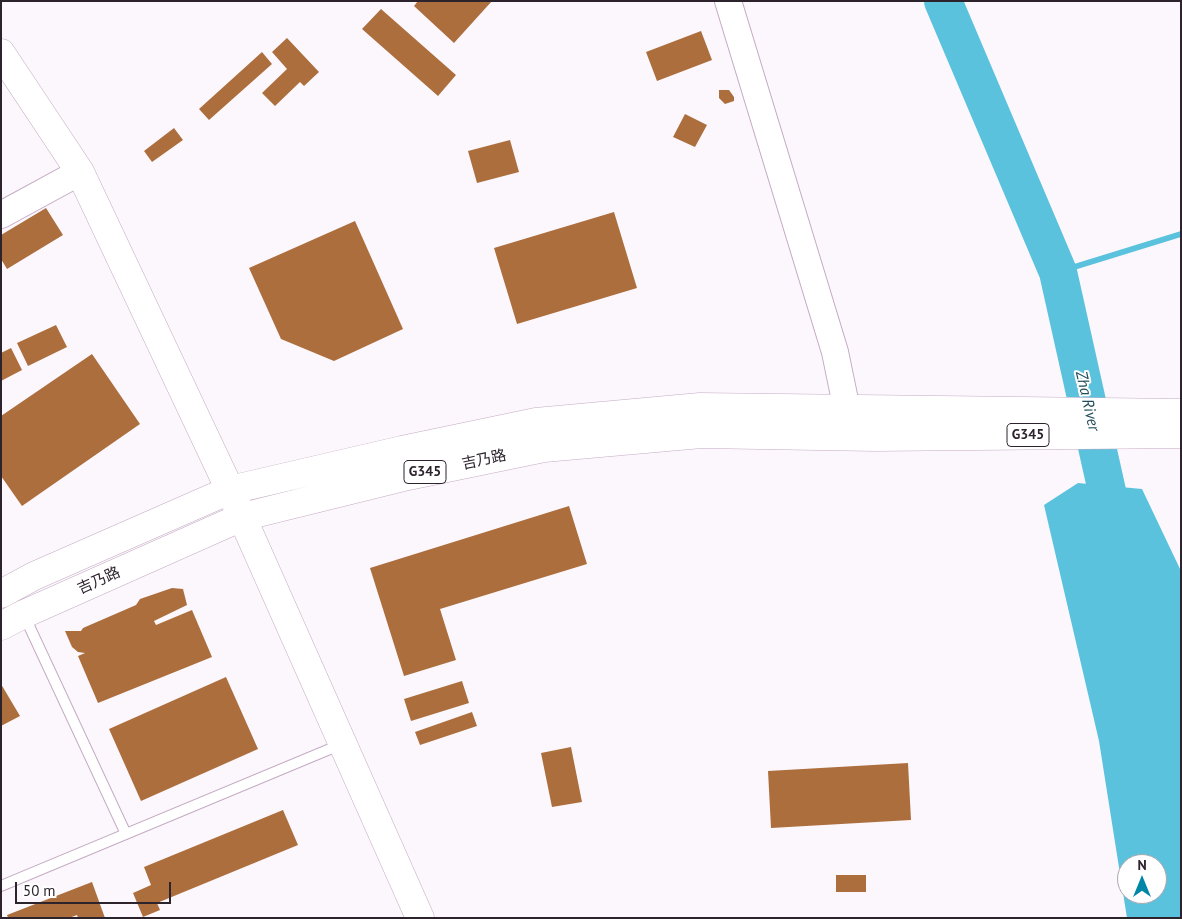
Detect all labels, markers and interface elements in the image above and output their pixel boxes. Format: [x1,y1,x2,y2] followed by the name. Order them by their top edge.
[1071,369,1103,433] water label: Zha River
[1007,424,1049,446] road number: G345
[460,447,508,473] street label: 吉乃路
[404,461,446,484] road number: G345
[75,564,123,598] street label: 吉乃路
[1117,854,1167,904] north arrow
[1137,856,1147,874] text: N
[18,872,174,904] scale bar
[23,881,56,900] text: 50 m

